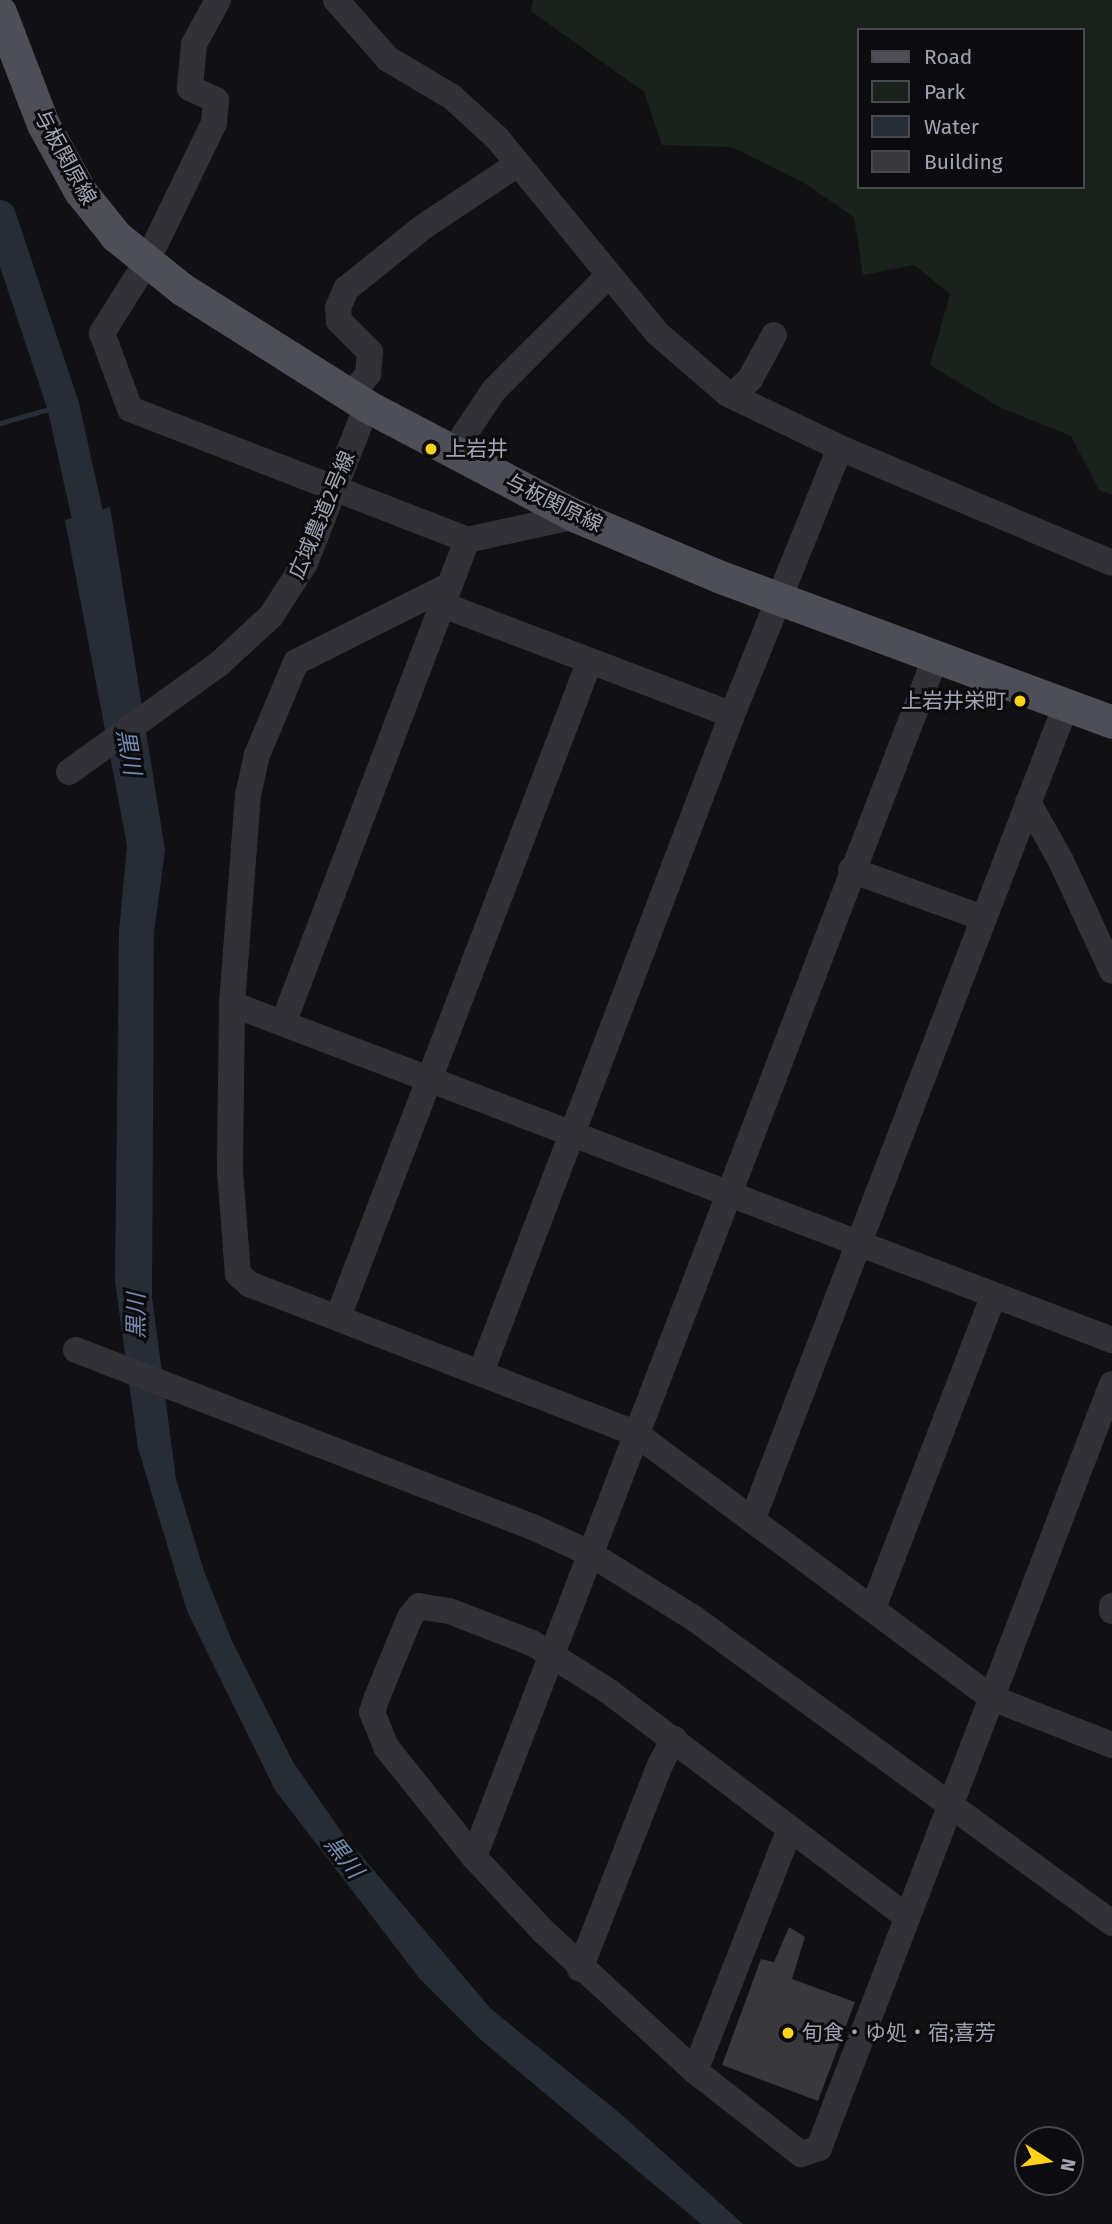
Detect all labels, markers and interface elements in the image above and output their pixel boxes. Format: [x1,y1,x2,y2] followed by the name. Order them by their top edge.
[856,28,1084,189] legend
[924,44,972,70] text: Road
[924,79,965,105] text: Park
[29,105,101,209] street label: 与板関原線
[924,114,979,140] text: Water
[924,149,1003,175] text: Building
[445,436,508,462] place label: 上岩井
[423,441,439,457] marker: 上岩井
[284,447,360,583] street label: 広域農道2号線
[501,469,607,537] street label: 与板関原線
[901,688,1006,714] place label: 上岩井栄町
[1012,693,1028,709] marker: 上岩井栄町
[111,727,147,777] water label: 黒川
[122,1293,150,1339] water label: 黒川
[319,1830,369,1884] water label: 黒川
[802,2020,996,2046] place label: 旬食・ゆ処・宿;喜芳
[780,2025,796,2041] marker: 旬食・ゆ処・宿;喜芳
[1014,2126,1084,2196] north arrow
[1056,2156,1081,2174] text: N

